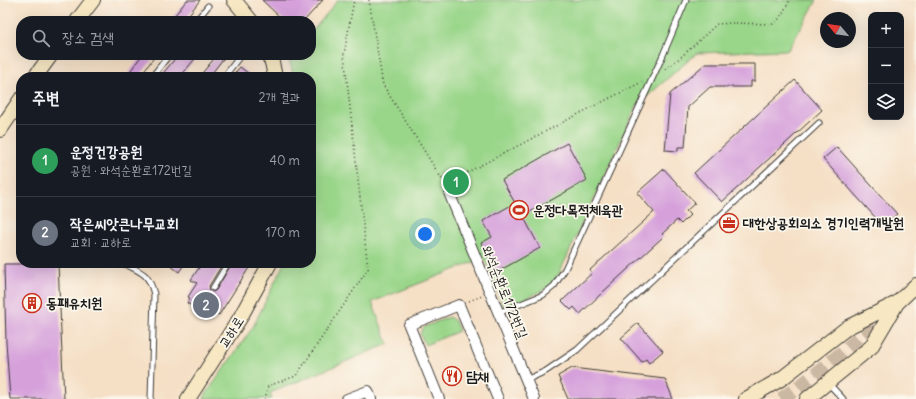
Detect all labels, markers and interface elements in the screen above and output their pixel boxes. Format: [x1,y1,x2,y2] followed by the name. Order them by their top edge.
[820,12,856,48] north arrow
[868,12,904,120] map controls
[868,12,904,48] button: +
[16,16,316,60] search box
[30,27,52,49] icon: search
[62,28,114,47] text: 장소 검색
[868,48,904,84] button: −
[868,84,904,120] button: layers
[32,87,59,109] text: 주변
[258,89,300,106] text: 2개 결과
[70,142,142,161] text: 운정건강공원
[42,152,48,169] text: 1
[269,152,300,169] text: 40 m
[70,162,192,179] text: 공원 · 와석순환로172번길
[443,167,469,197] pin: 1
[508,199,530,221] sports icon: 운정다목적체육관
[533,201,624,219] place label: 운정다목적체육관
[718,212,740,234] office icon: 대한상공회의소 경기인력개발원
[70,214,179,233] text: 작은씨앗큰나무교회
[742,214,904,232] place label: 대한상공회의소 경기인력개발원
[41,224,49,241] text: 2
[265,224,300,241] text: 170 m
[415,224,435,244] your location
[70,234,131,251] text: 교회 · 교하로
[478,243,532,342] street label: 와석순환로172번길
[193,290,219,320] pin: 2
[21,292,43,314] building icon: 동패유치원
[46,294,102,312] place label: 동패유치원
[214,313,248,351] street label: 교하로
[441,365,463,387] restaurant icon: 담채
[466,367,489,385] place label: 담채

